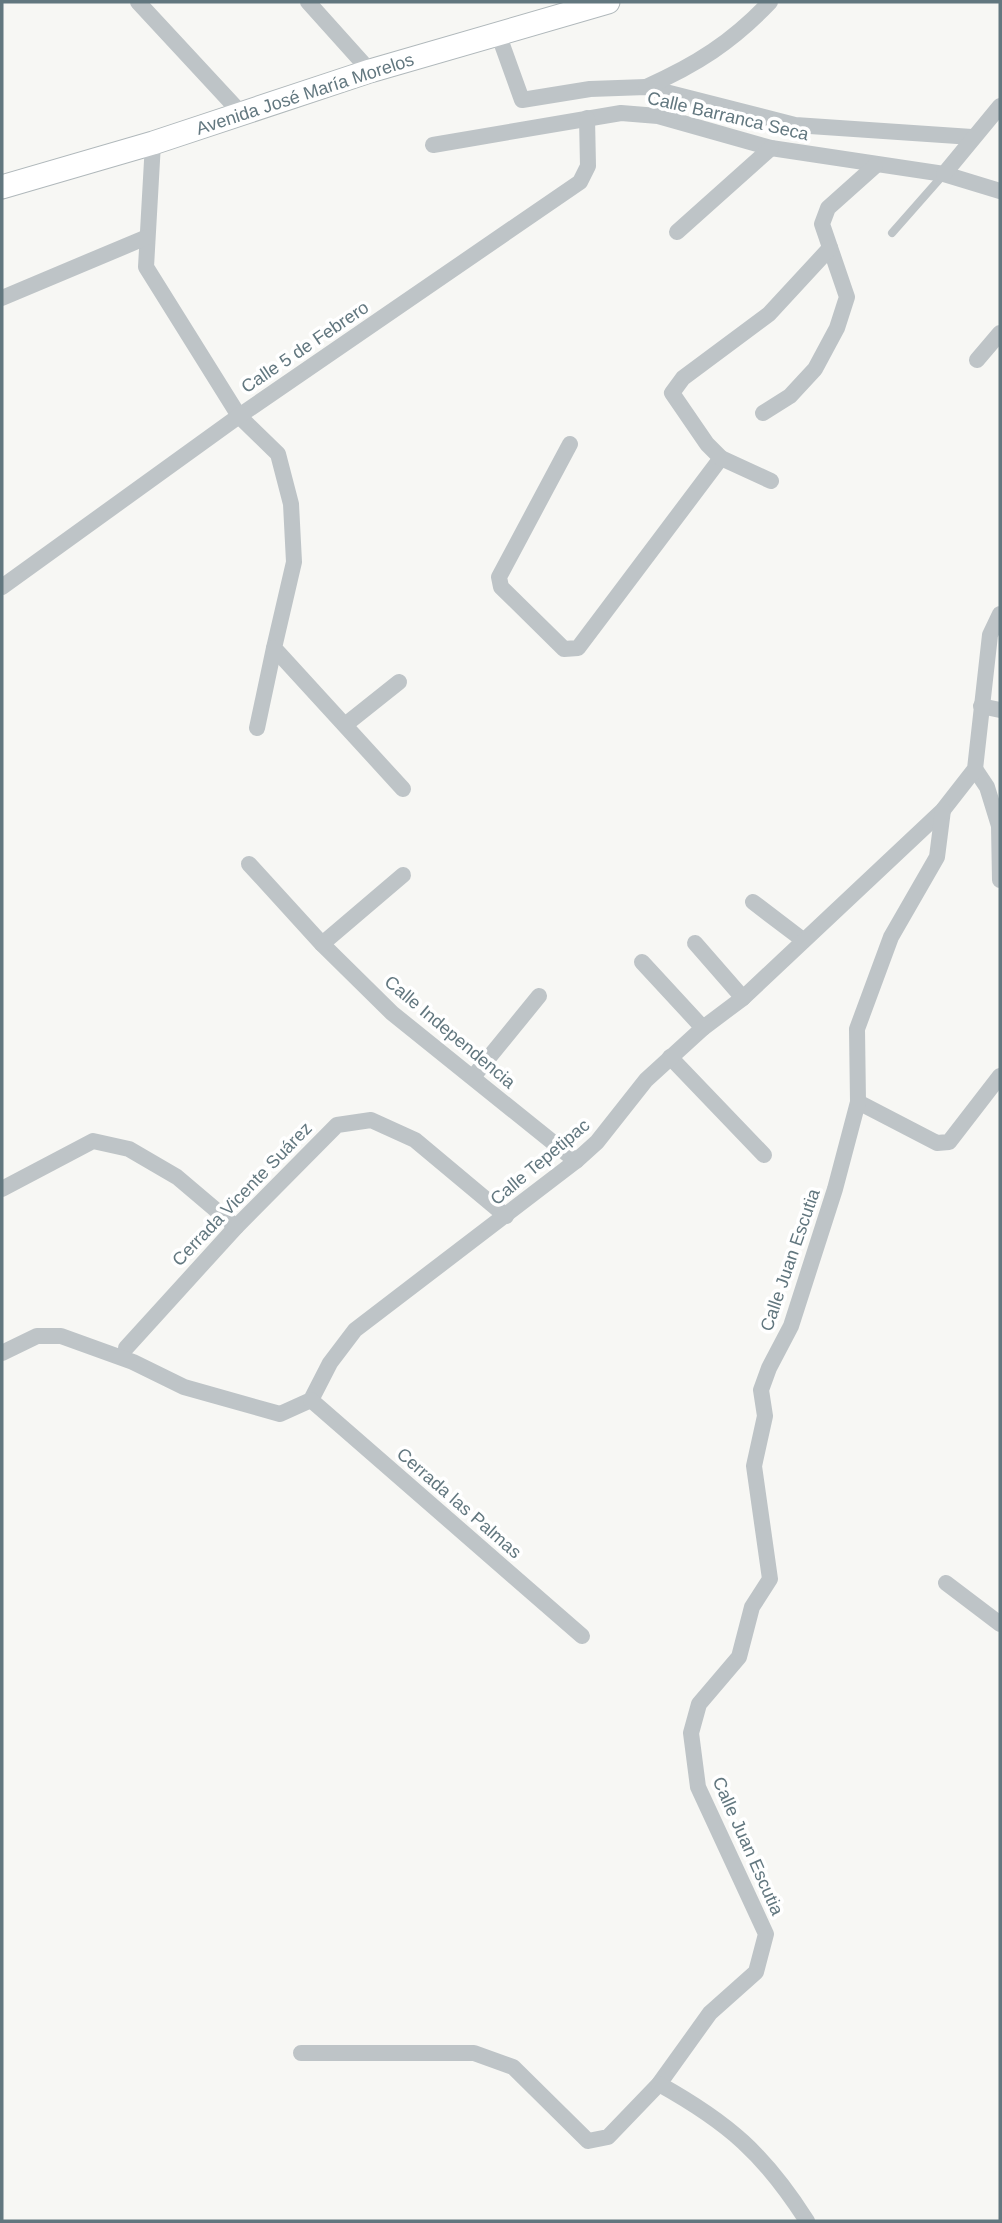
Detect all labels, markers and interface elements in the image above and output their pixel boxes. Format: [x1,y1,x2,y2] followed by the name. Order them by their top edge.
[194,49,416,139] street label: Avenida José María Morelos
[645,88,812,145] street label: Calle Barranca Seca
[238,297,372,397] street label: Calle 5 de Febrero
[381,972,520,1093] street label: Calle Independencia
[487,1115,593,1209] street label: Calle Tepetipac
[168,1118,316,1270] street label: Cerrada Vicente Suárez
[756,1185,824,1334] street label: Calle Juan Escutia
[393,1444,525,1562] street label: Cerrada las Palmas
[709,1774,788,1919] street label: Calle Juan Escutia

